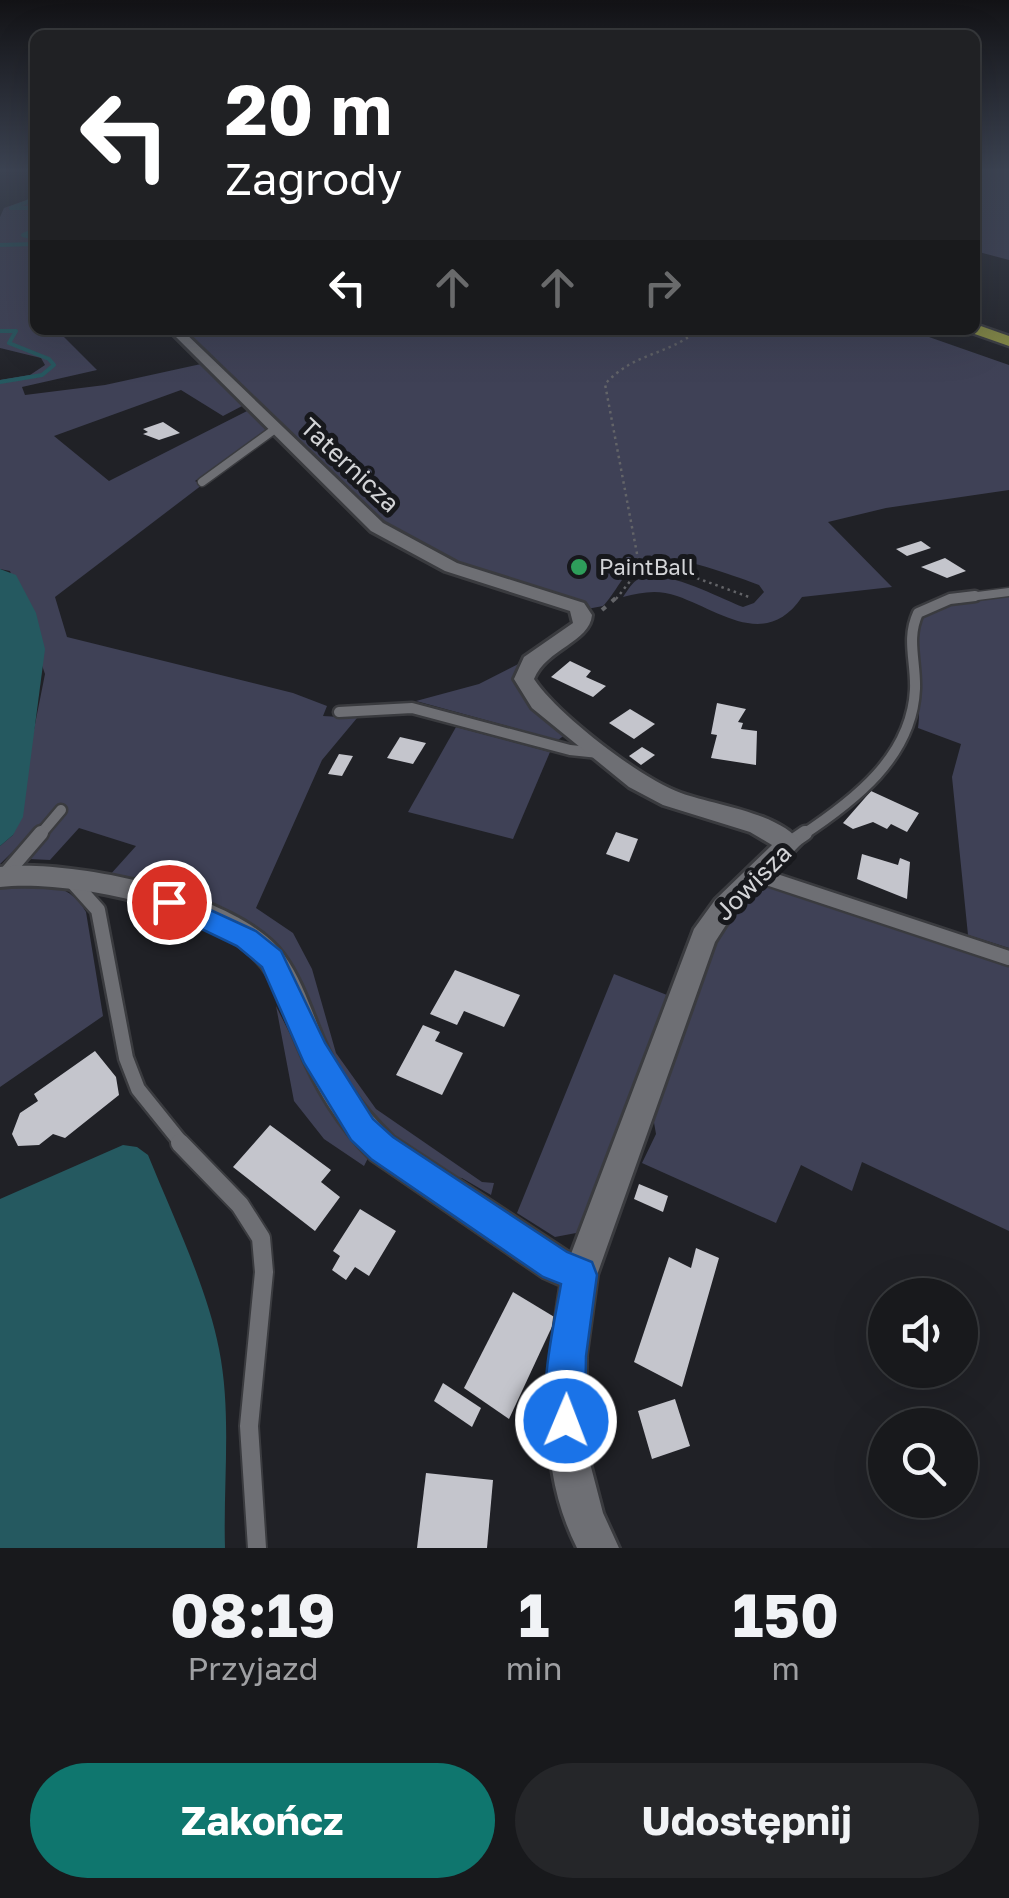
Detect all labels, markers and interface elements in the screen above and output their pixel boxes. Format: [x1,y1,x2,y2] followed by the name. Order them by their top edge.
[225,66,392,150] text: 20 m
[60,70,190,200] icon: left
[225,151,402,205] text: Zagrody
[320,260,375,315] icon: left
[425,260,480,315] icon: ahead
[530,260,585,315] icon: ahead
[635,260,690,315] icon: right
[294,411,406,518] street label: Taternicza
[599,553,695,580] place label: PaintBall
[568,556,590,578] marker: PaintBall
[708,837,797,926] street label: Jowisza
[127,860,212,945] pin
[142,875,197,930] icon: arrive
[868,1278,978,1518] map controls
[868,1278,978,1388] button: sound
[514,1369,618,1473] position arrow
[868,1408,978,1518] button: search
[170,1578,336,1650] text: 08:19
[519,1578,550,1650] text: 1
[732,1578,839,1650] text: 150
[187,1649,318,1687] text: Przyjazd
[506,1649,562,1687] text: min
[772,1649,800,1687] text: m
[30,1763,495,1878] button: Zakończ
[515,1763,979,1878] button: Udostępnij

